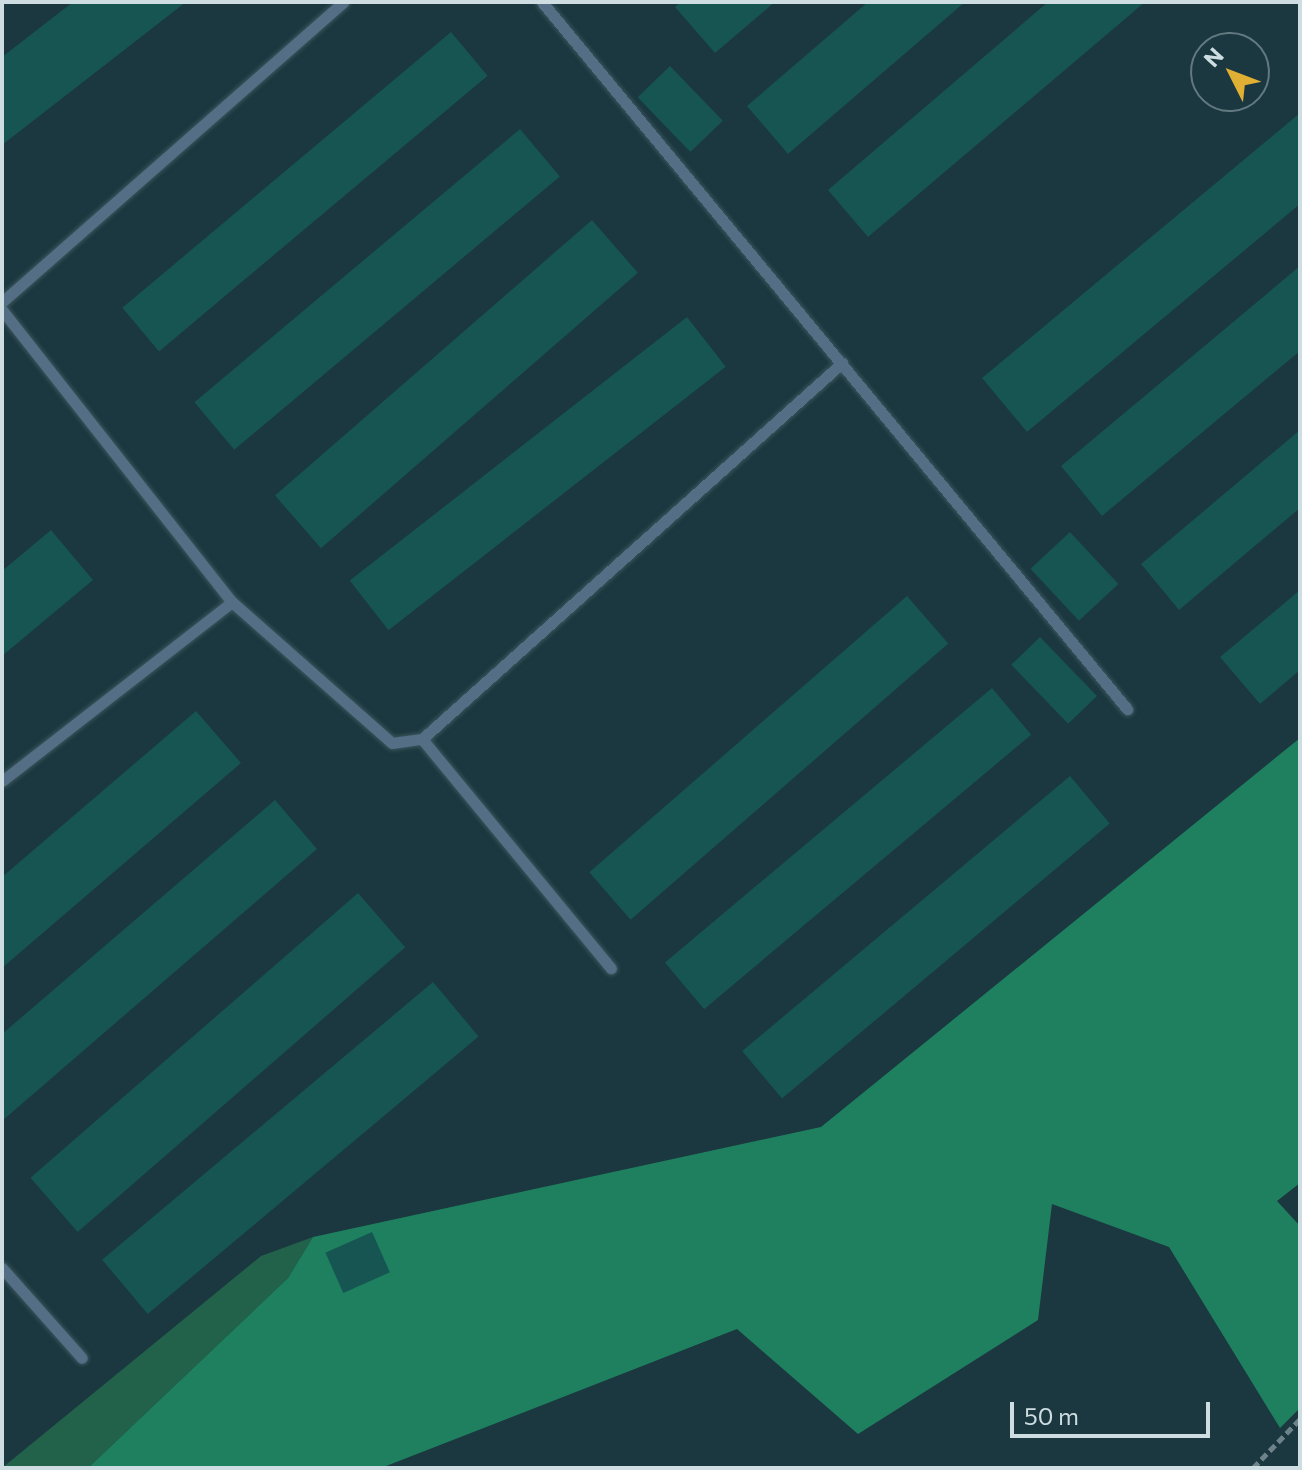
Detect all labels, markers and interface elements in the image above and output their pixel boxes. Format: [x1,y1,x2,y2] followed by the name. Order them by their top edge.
[1190,32,1270,112] north arrow
[1198,42,1229,72] text: N
[1014,1386,1214,1436] scale bar
[1024,1401,1079,1430] text: 50 m

